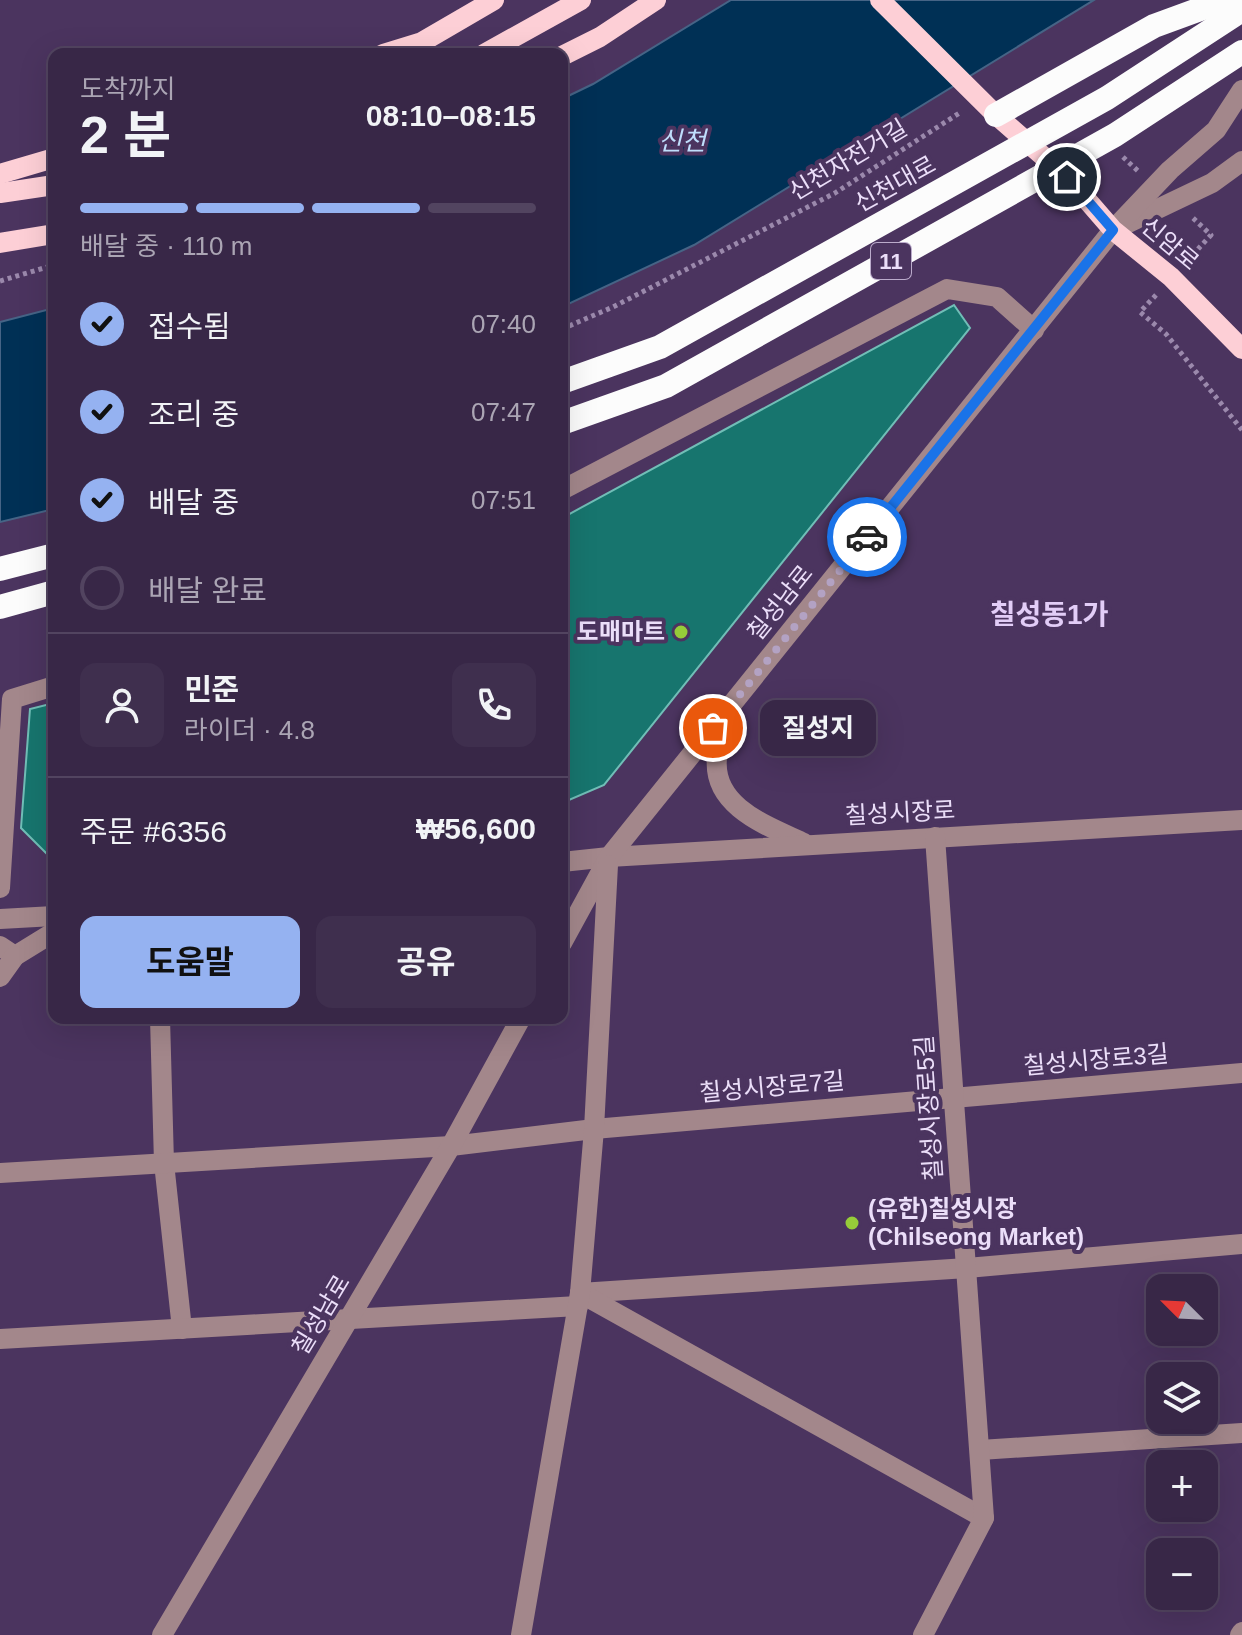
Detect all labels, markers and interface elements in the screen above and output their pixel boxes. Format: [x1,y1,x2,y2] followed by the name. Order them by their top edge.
[80,74,176,104] text: 도착까지
[366,99,536,132] text: 08:10–08:15
[80,106,171,164] text: 2 분
[784,114,911,205] street label: 신천자전거길
[658,126,709,156] water label: 신천
[1033,143,1101,211] pin
[850,150,940,217] street label: 신천대로
[1045,155,1089,199] icon: home
[1136,212,1204,275] street label: 신암로
[80,231,252,261] text: 배달 중 · 110 m
[871,243,911,279] road number: 11
[80,302,124,346] icon: check
[471,309,536,339] text: 07:40
[148,310,231,343] text: 접수됨
[80,390,124,434] icon: check
[471,397,536,427] text: 07:47
[148,398,239,431] text: 조리 중
[80,478,124,522] icon: check
[471,485,536,515] text: 07:51
[148,486,239,519] text: 배달 중
[827,497,907,577] courier
[845,515,889,559] icon: car
[741,560,818,646] street label: 칠성남로
[148,574,267,607] text: 배달 완료
[990,599,1109,630] district label: 칠성동1가
[577,618,665,645] place label: 도매마트
[672,623,690,641] marker: 도매마트
[80,663,164,747] button: person
[452,663,536,747] button: phone
[184,673,239,706] text: 민준
[679,694,747,762] pin
[761,700,877,756] callout: 질성지
[691,706,735,750] icon: bag
[782,713,854,743] text: 질성지
[184,715,315,745] text: 라이더 · 4.8
[844,796,956,829] street label: 칠성시장로
[416,812,536,845] text: ₩56,600
[80,815,227,848] text: 주문 #6356
[80,916,300,1008] button: 도움말
[316,916,536,1008] button: 공유
[910,1034,947,1182] street label: 칠성시장로5길
[1022,1040,1170,1079] street label: 칠성시장로3길
[698,1067,846,1106] street label: 칠성시장로7길
[868,1195,1084,1250] place label: (유한)칠성시장 (Chilseong Market)
[843,1214,861,1232] marker: (유한)칠성시장 (Chilseong Market)
[286,1270,355,1360] street label: 칠성남로
[1146,1274,1218,1346] north arrow
[1146,1274,1218,1610] map controls
[1146,1362,1218,1434] button: layers
[1146,1450,1218,1522] button: +
[1146,1538,1218,1610] button: −

